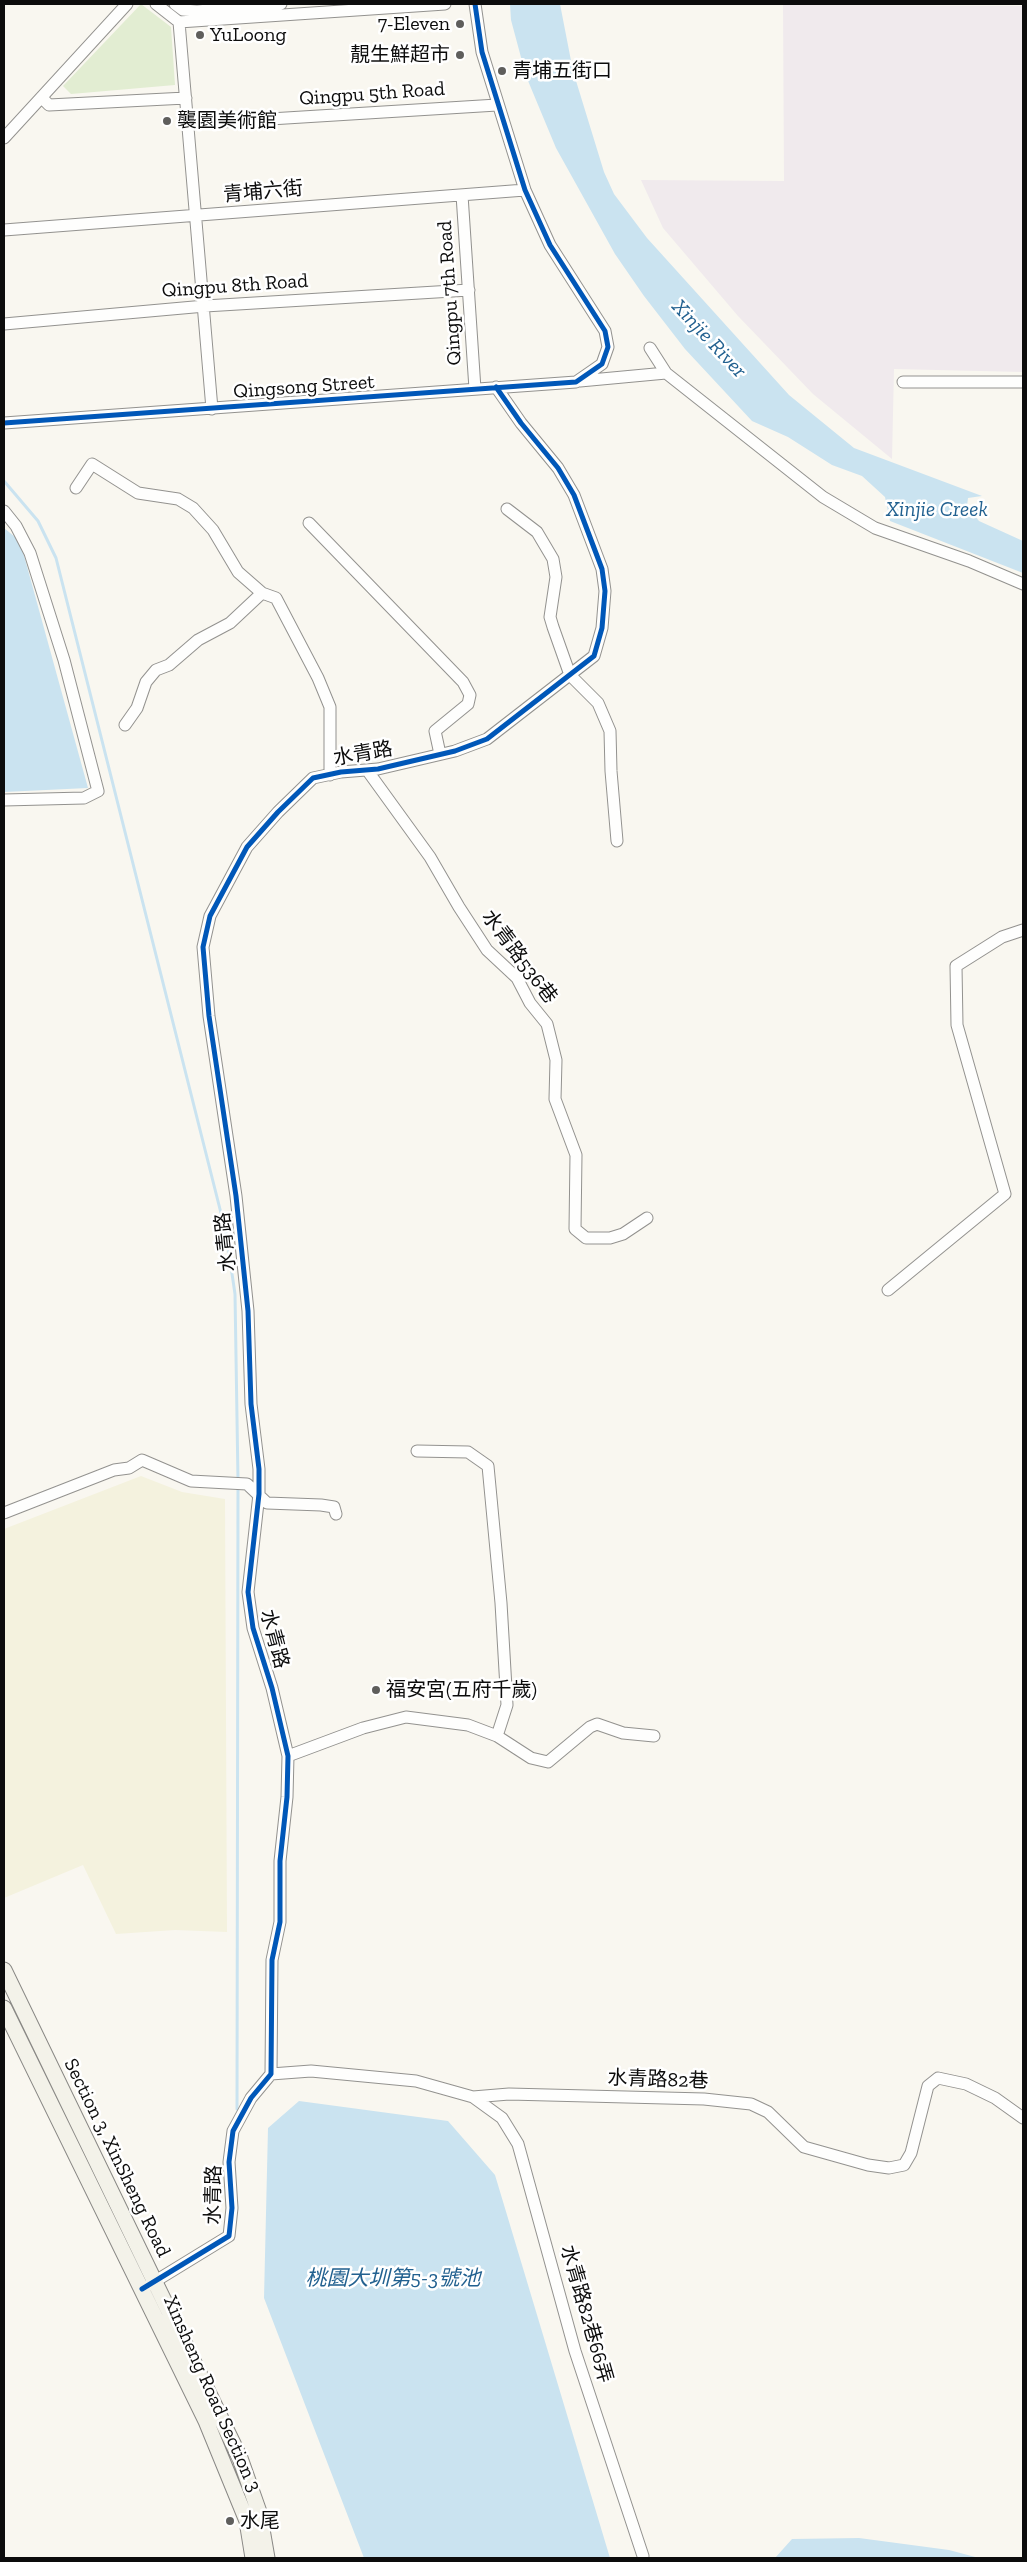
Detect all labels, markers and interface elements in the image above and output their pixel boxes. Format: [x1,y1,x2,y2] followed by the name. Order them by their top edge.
[378,12,450,36] place label: 7-Eleven
[454,18,466,30] marker: 7-Eleven
[210,23,286,47] place label: YuLoong
[194,29,206,41] marker: YuLoong
[350,43,450,67] place label: 靚生鮮超市
[454,49,466,61] marker: 靚生鮮超市
[512,59,612,83] place label: 青埔五街口
[496,65,508,77] marker: 青埔五街口
[298,77,446,111] street label: Qingpu 5th Road
[177,109,277,133] place label: 襲園美術館
[161,115,173,127] marker: 襲園美術館
[222,177,304,207] street label: 青埔六街
[433,220,467,366] street label: Qingpu 7th Road
[161,269,309,303] street label: Qingpu 8th Road
[667,295,751,383] water label: Xinjie River
[233,370,375,404] street label: Qingsong Street
[886,497,988,523] water label: Xinjie Creek
[331,737,395,771] street label: 水青路
[476,906,562,1008] street label: 水青路536巷
[211,1211,241,1273] street label: 水青路
[255,1607,293,1671] street label: 水青路
[386,1678,537,1702] place label: 福安宮(五府千歲)
[370,1684,382,1696] marker: 福安宮(五府千歲)
[58,2055,176,2261] street label: Section 3, XinSheng Road
[607,2066,709,2094] street label: 水青路82巷
[201,2165,227,2225] street label: 水青路
[555,2242,617,2386] street label: 水青路82巷66弄
[306,2266,480,2292] water label: 桃園大圳第5-3號池
[158,2292,266,2496] street label: Xinsheng Road Section 3
[240,2509,280,2533] place label: 水尾
[224,2515,236,2527] marker: 水尾

